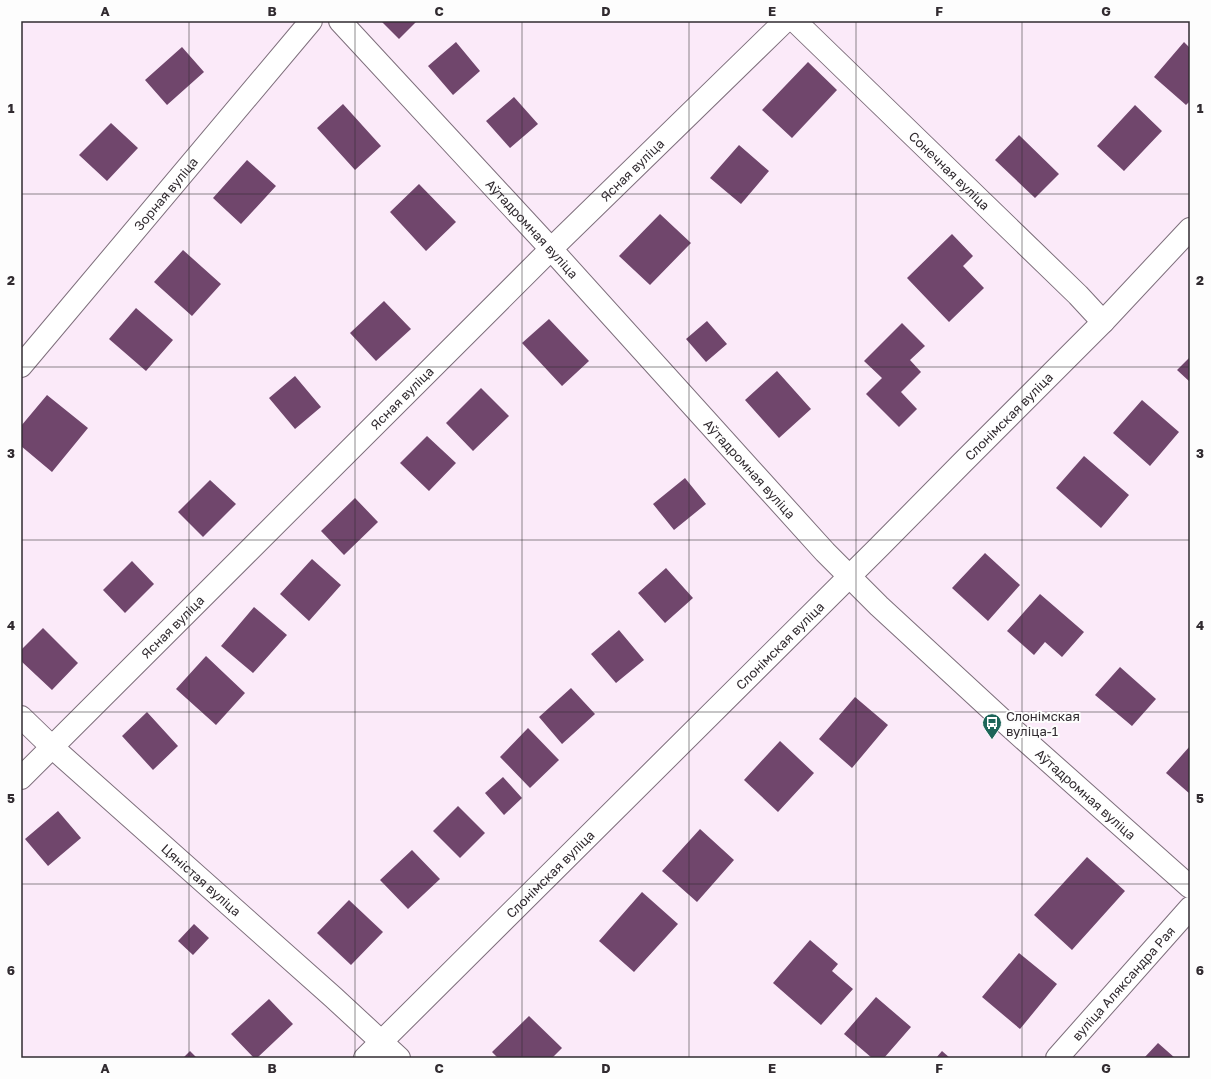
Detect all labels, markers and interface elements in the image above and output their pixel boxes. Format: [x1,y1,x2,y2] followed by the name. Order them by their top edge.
[100,3,110,19] text: A
[267,3,277,19] text: B
[434,3,444,19] text: C
[601,3,611,19] text: D
[768,3,776,19] text: E
[935,3,943,19] text: F
[1101,3,1111,19] text: G
[8,100,15,116] text: 1
[1197,100,1204,116] text: 1
[906,128,993,213] street label: Сонечная вуліца
[597,135,667,205] street label: Ясная вуліца
[130,154,201,234] street label: Зорная вуліца
[483,176,582,282] street label: Аўтадромная вуліца
[7,272,15,288] text: 2
[1196,272,1204,288] text: 2
[367,363,437,433] street label: Ясная вуліца
[961,369,1056,464] street label: Слонімская вуліца
[701,416,799,522] street label: Аўтадромная вуліца
[7,445,15,461] text: 3
[1196,445,1204,461] text: 3
[138,592,207,662] street label: Ясная вуліца
[732,598,827,693] street label: Слонімская вуліца
[7,617,15,633] text: 4
[1196,617,1204,633] text: 4
[1006,708,1080,739] place label: Слонімская вуліца-1
[981,712,1003,740] bus stop icon: Слонімская вуліца-1
[1032,745,1139,843] street label: Аўтадромная вуліца
[7,790,15,806] text: 5
[1196,790,1204,806] text: 5
[503,827,598,921] street label: Слонімская вуліца
[158,840,244,919] street label: Цяністая вуліца
[1068,923,1178,1044] street label: вуліца Аляксандра Рая
[7,962,15,978] text: 6
[1196,962,1204,978] text: 6
[100,1060,110,1076] text: A
[267,1060,277,1076] text: B
[434,1060,444,1076] text: C
[601,1060,611,1076] text: D
[768,1060,776,1076] text: E
[935,1060,943,1076] text: F
[1101,1060,1111,1076] text: G

